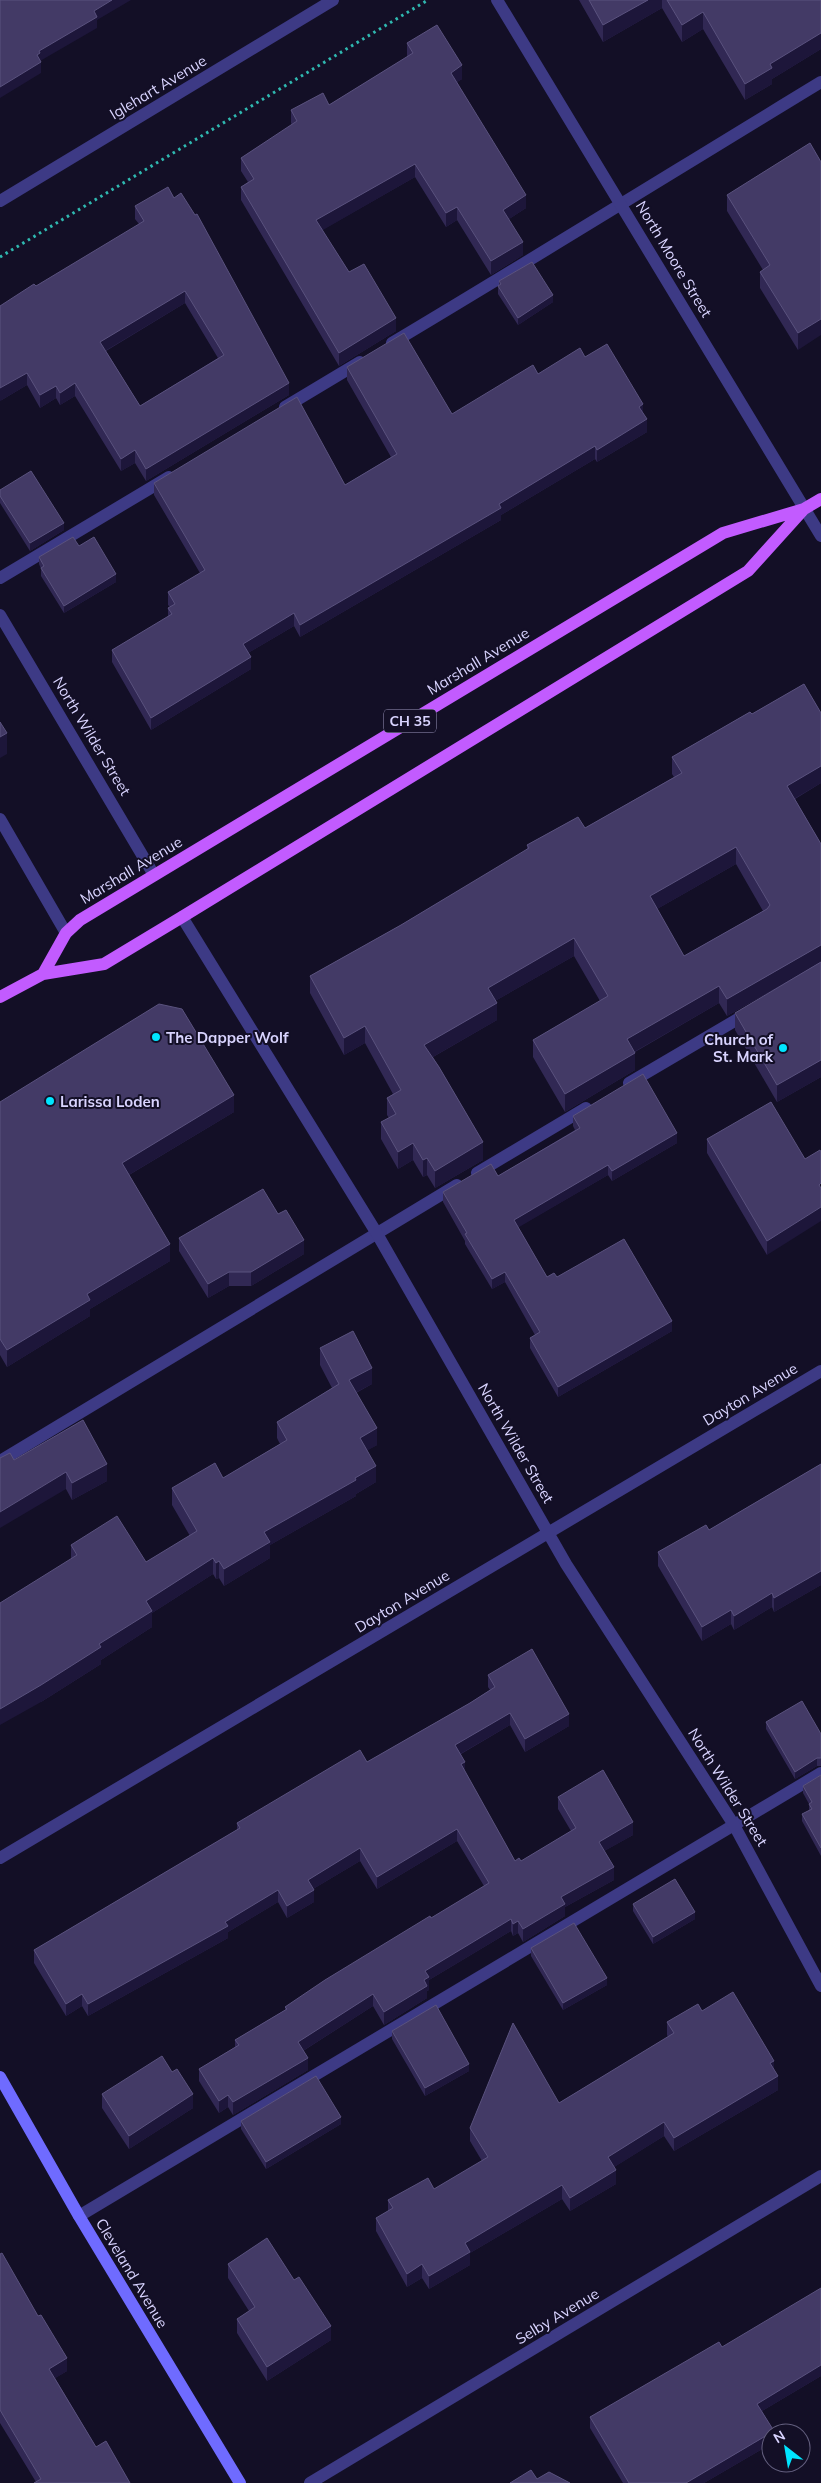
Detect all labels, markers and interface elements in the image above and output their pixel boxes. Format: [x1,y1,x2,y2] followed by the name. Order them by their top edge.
[106,51,210,123] street label: Iglehart Avenue
[632,197,716,321] street label: North Moore Street
[423,623,533,699] street label: Marshall Avenue
[49,673,135,799] street label: North Wilder Street
[384,709,436,732] road number: CH 35
[76,832,186,908] street label: Marshall Avenue
[166,1028,289,1047] place label: The Dapper Wolf
[704,1030,774,1066] place label: Church of St. Mark
[150,1031,162,1043] marker: The Dapper Wolf
[777,1042,789,1054] marker: Church of St. Mark
[60,1092,160,1111] place label: Larissa Loden
[44,1095,56,1107] marker: Larissa Loden
[699,1358,801,1430] street label: Dayton Avenue
[474,1380,558,1506] street label: North Wilder Street
[351,1565,453,1637] street label: Dayton Avenue
[684,1725,772,1849] street label: North Wilder Street
[92,2215,172,2331] street label: Cleveland Avenue
[512,2284,602,2348] street label: Selby Avenue
[761,2423,811,2473] north arrow
[770,2426,788,2447] text: N

